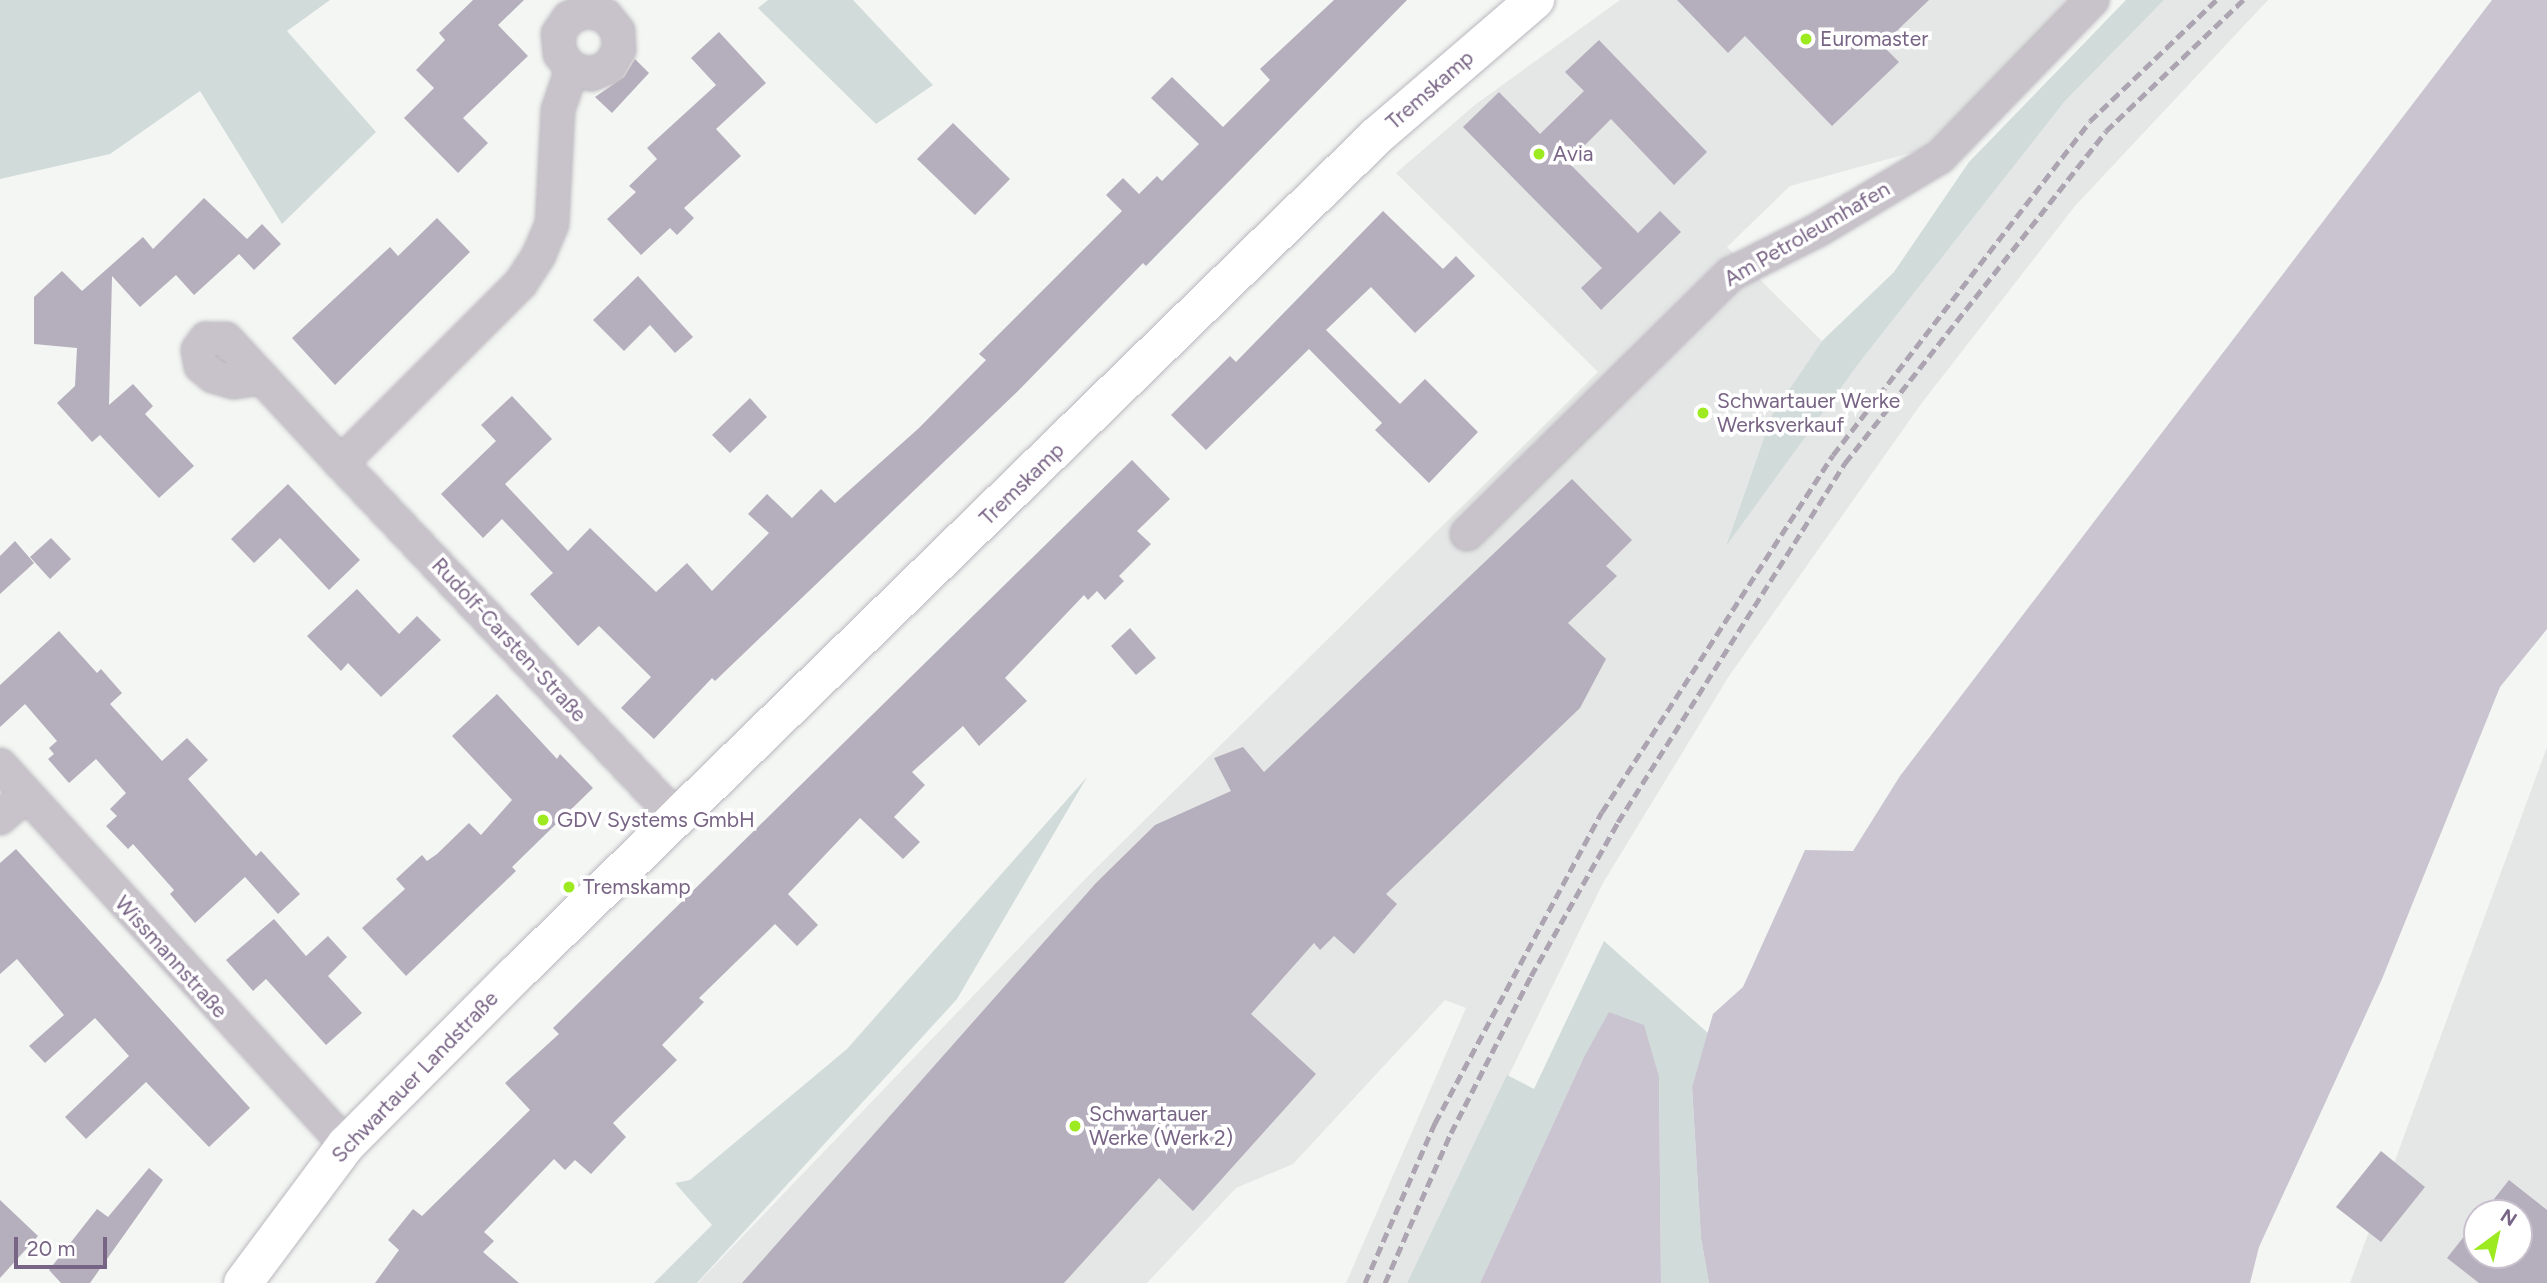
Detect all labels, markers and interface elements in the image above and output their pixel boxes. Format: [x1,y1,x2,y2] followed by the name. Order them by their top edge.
[1820,26,1928,52] place label: Euromaster
[1798,31,1814,47] marker: Euromaster
[1381,45,1479,135] street label: Tremskamp
[1553,141,1593,167] place label: Avia
[1531,146,1547,162] marker: Avia
[1720,176,1894,292] street label: Am Petroleumhafen
[1717,388,1900,438] place label: Schwartauer Werke Werksverkauf
[1695,405,1711,421] marker: Schwartauer Werke Werksverkauf
[974,438,1070,530] street label: Tremskamp
[426,553,592,727] street label: Rudolf-Carsten-Straße
[557,807,755,833] place label: GDV Systems GmbH
[535,812,551,828] marker: GDV Systems GmbH
[583,874,691,900] place label: Tremskamp
[561,879,577,895] marker: Tremskamp
[110,891,232,1023] street label: Wissmannstraße
[327,986,503,1168] street label: Schwartauer Landstraße
[1089,1101,1233,1151] place label: Schwartauer Werke (Werk 2)
[1067,1118,1083,1134] marker: Schwartauer Werke (Werk 2)
[2463,1199,2533,1269] north arrow
[2496,1204,2521,1231] text: N
[18,1224,110,1268] scale bar
[27,1236,75,1261] text: 20 m

